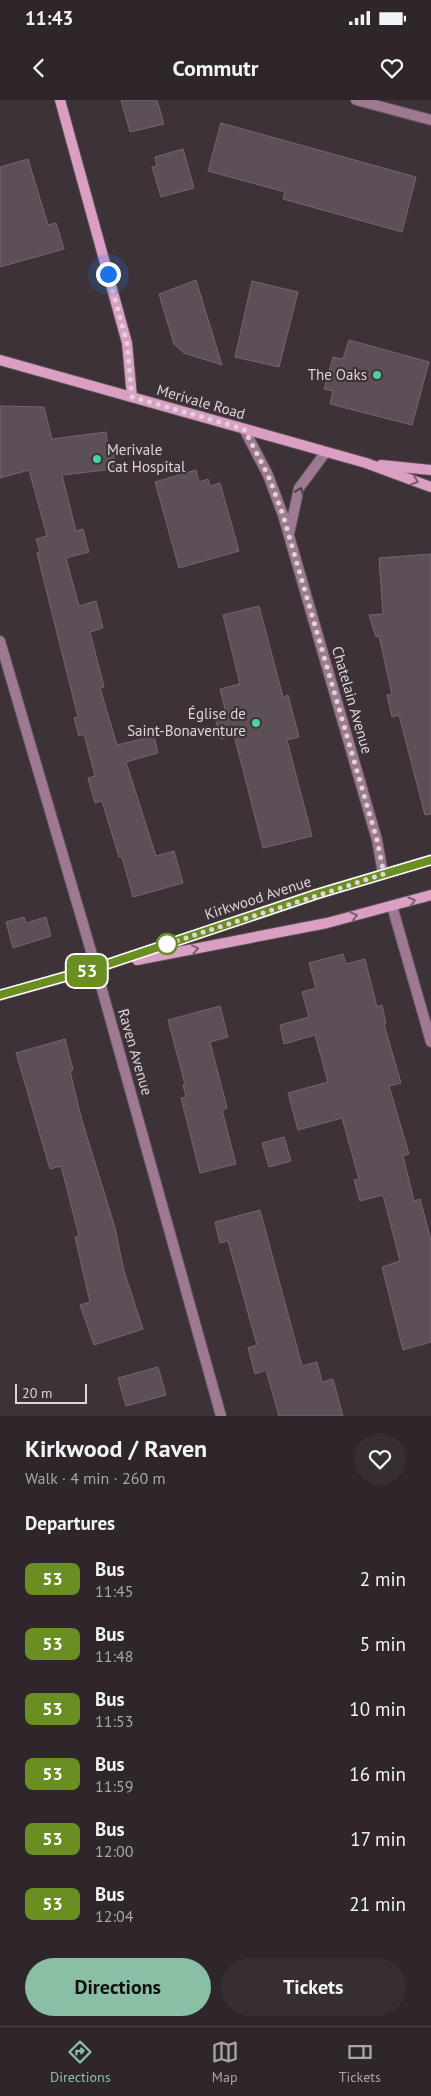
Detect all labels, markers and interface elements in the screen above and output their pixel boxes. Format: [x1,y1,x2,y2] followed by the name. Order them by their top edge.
[25,6,73,30] text: 11:43
[25,54,53,82] icon: back
[173,54,258,82] text: Commutr
[378,54,406,82] icon: heart
[96,262,121,287] your location
[308,365,367,384] place label: The Oaks
[371,369,383,381] marker: The Oaks
[155,380,248,423] street label: Merivale Road
[107,440,186,476] place label: Merivale Cat Hospital
[91,453,103,465] marker: Merivale Cat Hospital
[410,475,418,485] one-way arrow
[294,487,304,496] one-way arrow
[328,644,377,756] street label: Chatelain Avenue
[127,704,246,740] place label: Église de Saint-Bonaventure
[250,717,262,729] marker: Église de Saint-Bonaventure
[202,871,313,924] street label: Kirkwood Avenue
[407,896,415,906] one-way arrow
[350,911,359,922] one-way arrow
[156,933,178,955] unlabelled marker
[191,944,200,954] one-way arrow
[64,955,110,987] line badge: 53
[77,959,97,982] text: 53
[114,1006,157,1097] street label: Raven Avenue
[15,1381,88,1404] scale bar
[22,1384,52,1402] text: 20 m
[25,1433,207,1464] text: Kirkwood / Raven
[354,1433,406,1485] button: heart
[25,1468,165,1488] text: Walk · 4 min · 260 m
[25,1511,115,1535] text: Departures
[95,1557,124,1581] text: Bus
[42,1567,63,1590] text: 53
[360,1567,406,1591] text: 2 min
[95,1581,133,1601] text: 11:45
[95,1622,124,1646] text: Bus
[42,1632,63,1655] text: 53
[360,1632,406,1656] text: 5 min
[95,1646,133,1666] text: 11:48
[95,1687,124,1711] text: Bus
[42,1697,63,1720] text: 53
[349,1697,406,1721] text: 10 min
[95,1711,133,1731] text: 11:53
[95,1752,124,1776] text: Bus
[42,1762,63,1785] text: 53
[349,1762,406,1786] text: 16 min
[95,1776,133,1796] text: 11:59
[95,1817,124,1841] text: Bus
[42,1827,63,1850] text: 53
[350,1827,406,1851] text: 17 min
[95,1841,133,1861] text: 12:00
[95,1882,124,1906] text: Bus
[42,1892,63,1915] text: 53
[349,1892,406,1916] text: 21 min
[95,1906,133,1926] text: 12:04
[25,1958,211,2016] button: Directions
[221,1958,406,2016] button: Tickets
[50,2038,111,2086] tab: Directions
[211,2038,239,2086] tab: Map
[339,2038,381,2086] tab: Tickets

